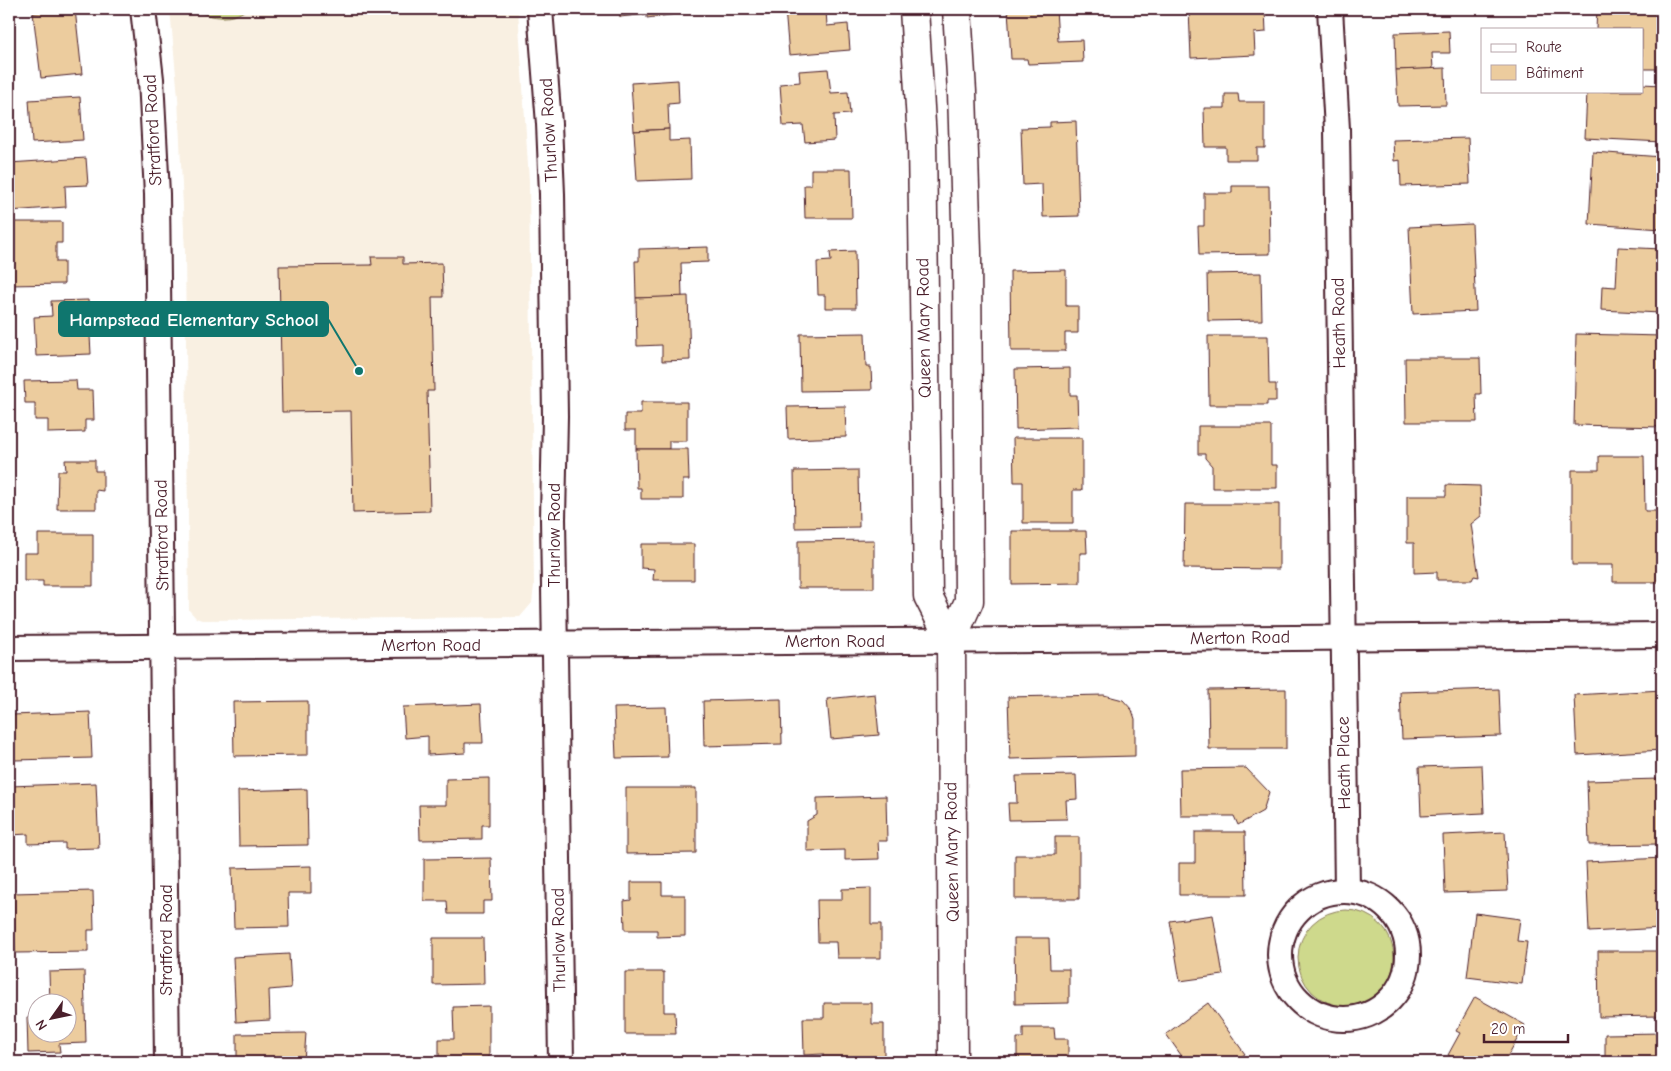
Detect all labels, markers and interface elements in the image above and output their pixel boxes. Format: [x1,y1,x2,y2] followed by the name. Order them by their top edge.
[1481,28,1644,92] legend
[1526,38,1562,56] text: Route
[1526,64,1584,82] text: Bâtiment
[140,74,166,186] street label: Stratford Road
[536,77,562,183] street label: Thurlow Road
[912,258,936,398] street label: Queen Mary Road
[1328,277,1350,369] street label: Heath Road
[59,302,328,336] callout: Hampstead Elementary School
[69,309,319,331] text: Hampstead Elementary School
[151,479,173,591] street label: Stratford Road
[544,483,565,587] street label: Thurlow Road
[1190,627,1290,649] street label: Merton Road
[785,631,885,652] street label: Merton Road
[381,635,481,656] street label: Merton Road
[1333,716,1355,810] street label: Heath Place
[940,782,964,922] street label: Queen Mary Road
[156,884,177,996] street label: Stratford Road
[548,888,570,992] street label: Thurlow Road
[28,994,78,1044] north arrow
[1484,1011,1567,1043] scale bar
[32,1016,51,1033] text: N
[1491,1020,1525,1038] text: 20 m

